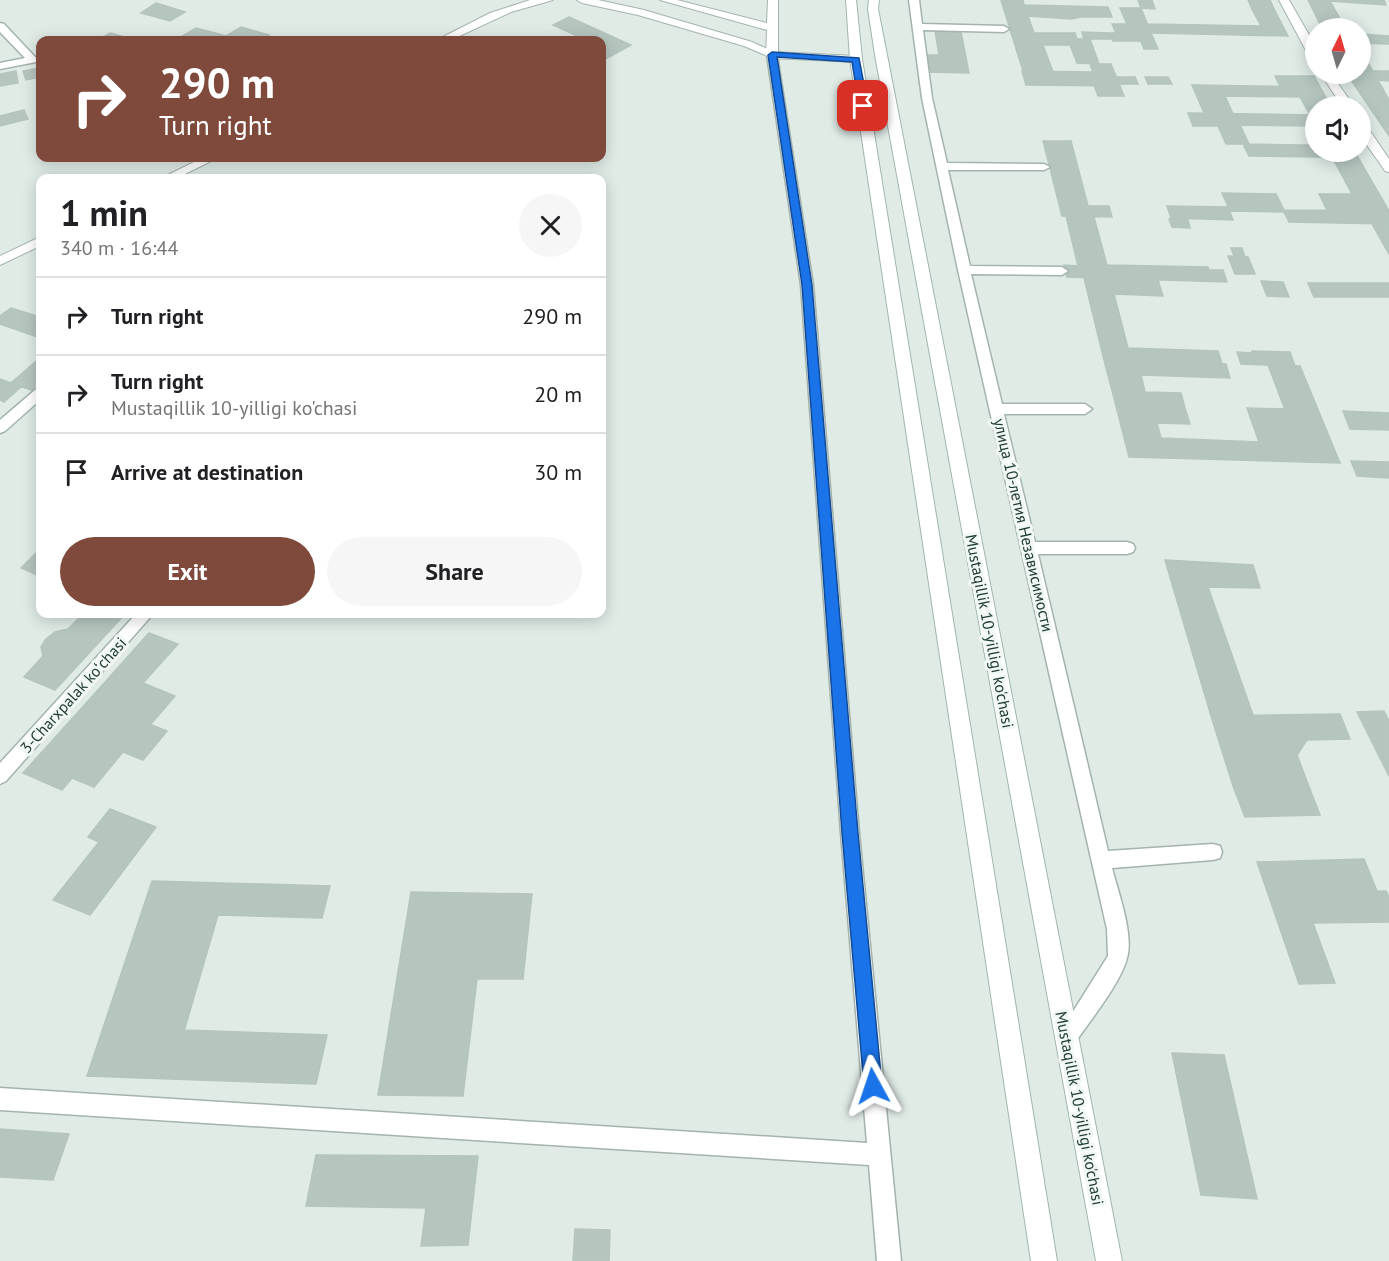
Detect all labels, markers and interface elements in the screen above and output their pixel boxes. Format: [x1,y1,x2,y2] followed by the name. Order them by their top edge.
[1305,18,1371,84] north arrow
[1305,18,1371,162] map controls
[159,55,275,110] text: 290 m
[60,60,138,138] icon: right
[837,80,888,131] pin
[846,89,879,122] icon: arrive
[1305,96,1371,162] button: sound
[159,108,272,142] text: Turn right
[60,189,148,236] text: 1 min
[519,194,582,257] button: close
[60,235,178,261] text: 340 m · 16:44
[60,300,93,333] icon: right
[111,302,203,330] text: Turn right
[522,302,582,330] text: 290 m
[111,367,203,395] text: Turn right
[60,378,93,411] icon: right
[534,380,582,408] text: 20 m
[111,395,357,421] text: Mustaqillik 10-yilligi ko'chasi
[990,416,1058,634] street label: улица 10-летия Независимости
[60,456,93,489] icon: arrive
[111,458,303,486] text: Arrive at destination
[534,458,582,486] text: 30 m
[961,532,1019,730] street label: Mustaqillik 10-yilligi ko'chasi
[60,537,315,606] button: Exit
[327,537,582,606] button: Share
[16,633,130,757] street label: 3-Charxpalak koʻchasi
[1051,1009,1109,1207] street label: Mustaqillik 10-yilligi ko'chasi
[841,1054,905,1118] position arrow

